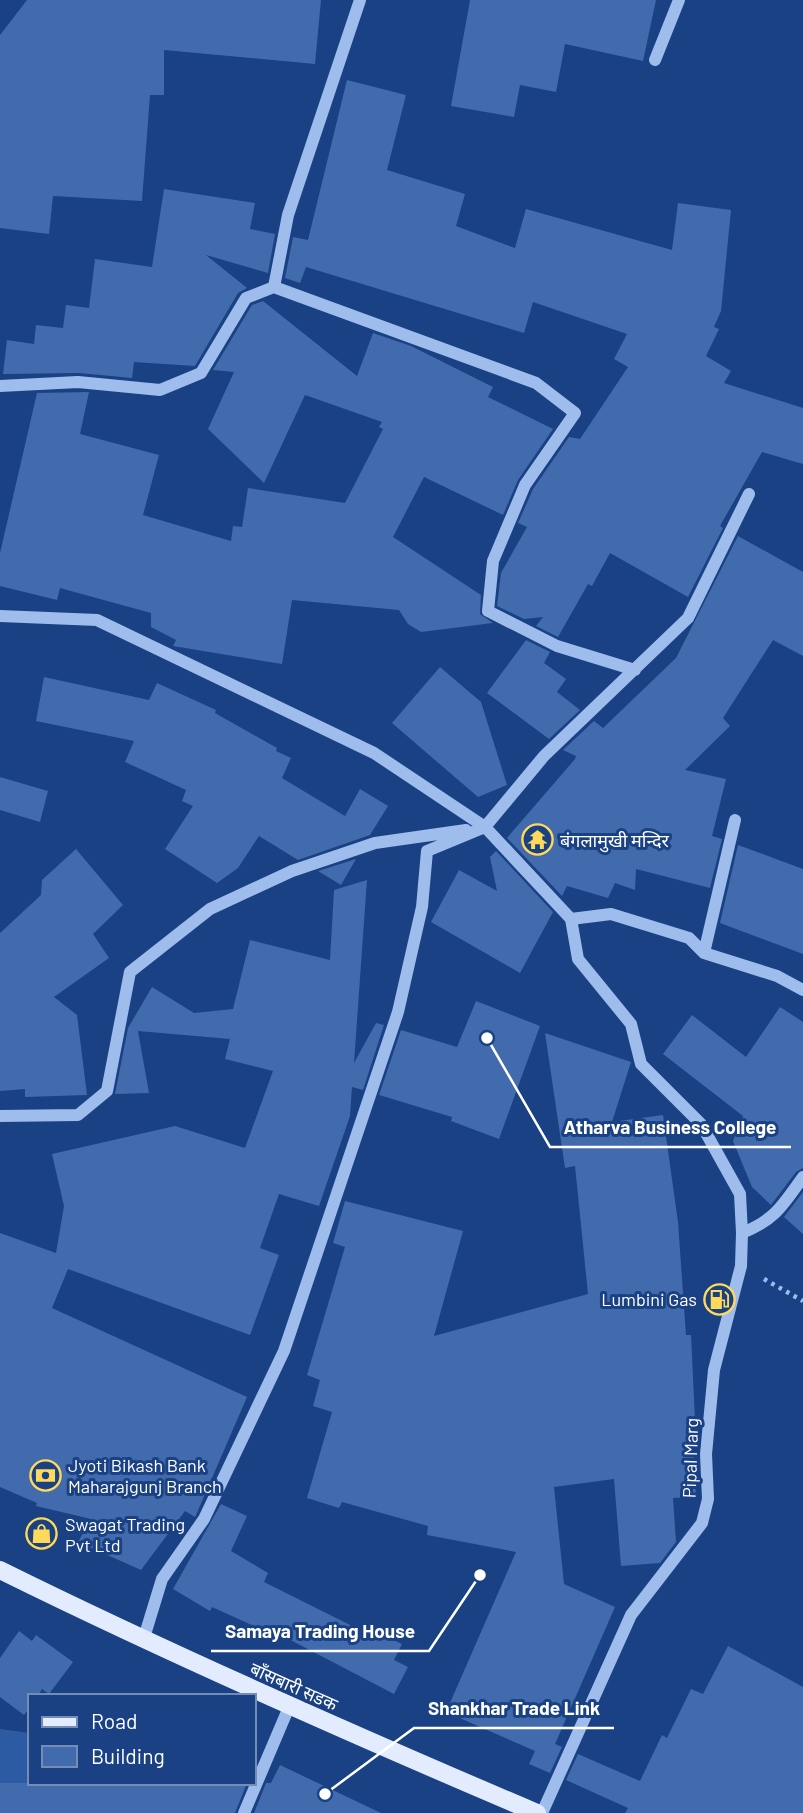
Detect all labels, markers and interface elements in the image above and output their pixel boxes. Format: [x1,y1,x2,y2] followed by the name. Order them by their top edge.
[520,823,554,857] temple icon: बंगलामुखी मन्दिर
[560,829,670,853] place label: बंगलामुखी मन्दिर
[550,1107,791,1147] callout: Atharva Business College
[564,1115,776,1138] text: Atharva Business College
[703,1282,737,1316] fuel station icon: Lumbini Gas
[601,1288,697,1310] place label: Lumbini Gas
[678,1418,702,1498] street label: Pipal Marg
[68,1454,222,1497] place label: Jyoti Bikash Bank Maharajgunj Branch
[28,1458,62,1492] bank icon: Jyoti Bikash Bank Maharajgunj Branch
[65,1513,185,1556] place label: Swagat Trading Pvt Ltd
[25,1517,59,1551] shop icon: Swagat Trading Pvt Ltd
[211,1611,429,1651] callout: Samaya Trading House
[225,1619,415,1642] text: Samaya Trading House
[247,1657,342,1715] street label: बाँसबारी सडक
[414,1688,614,1728] callout: Shankhar Trade Link
[28,1694,256,1785] legend
[428,1696,600,1719] text: Shankhar Trade Link
[91,1708,137,1733] text: Road
[91,1743,165,1768] text: Building

